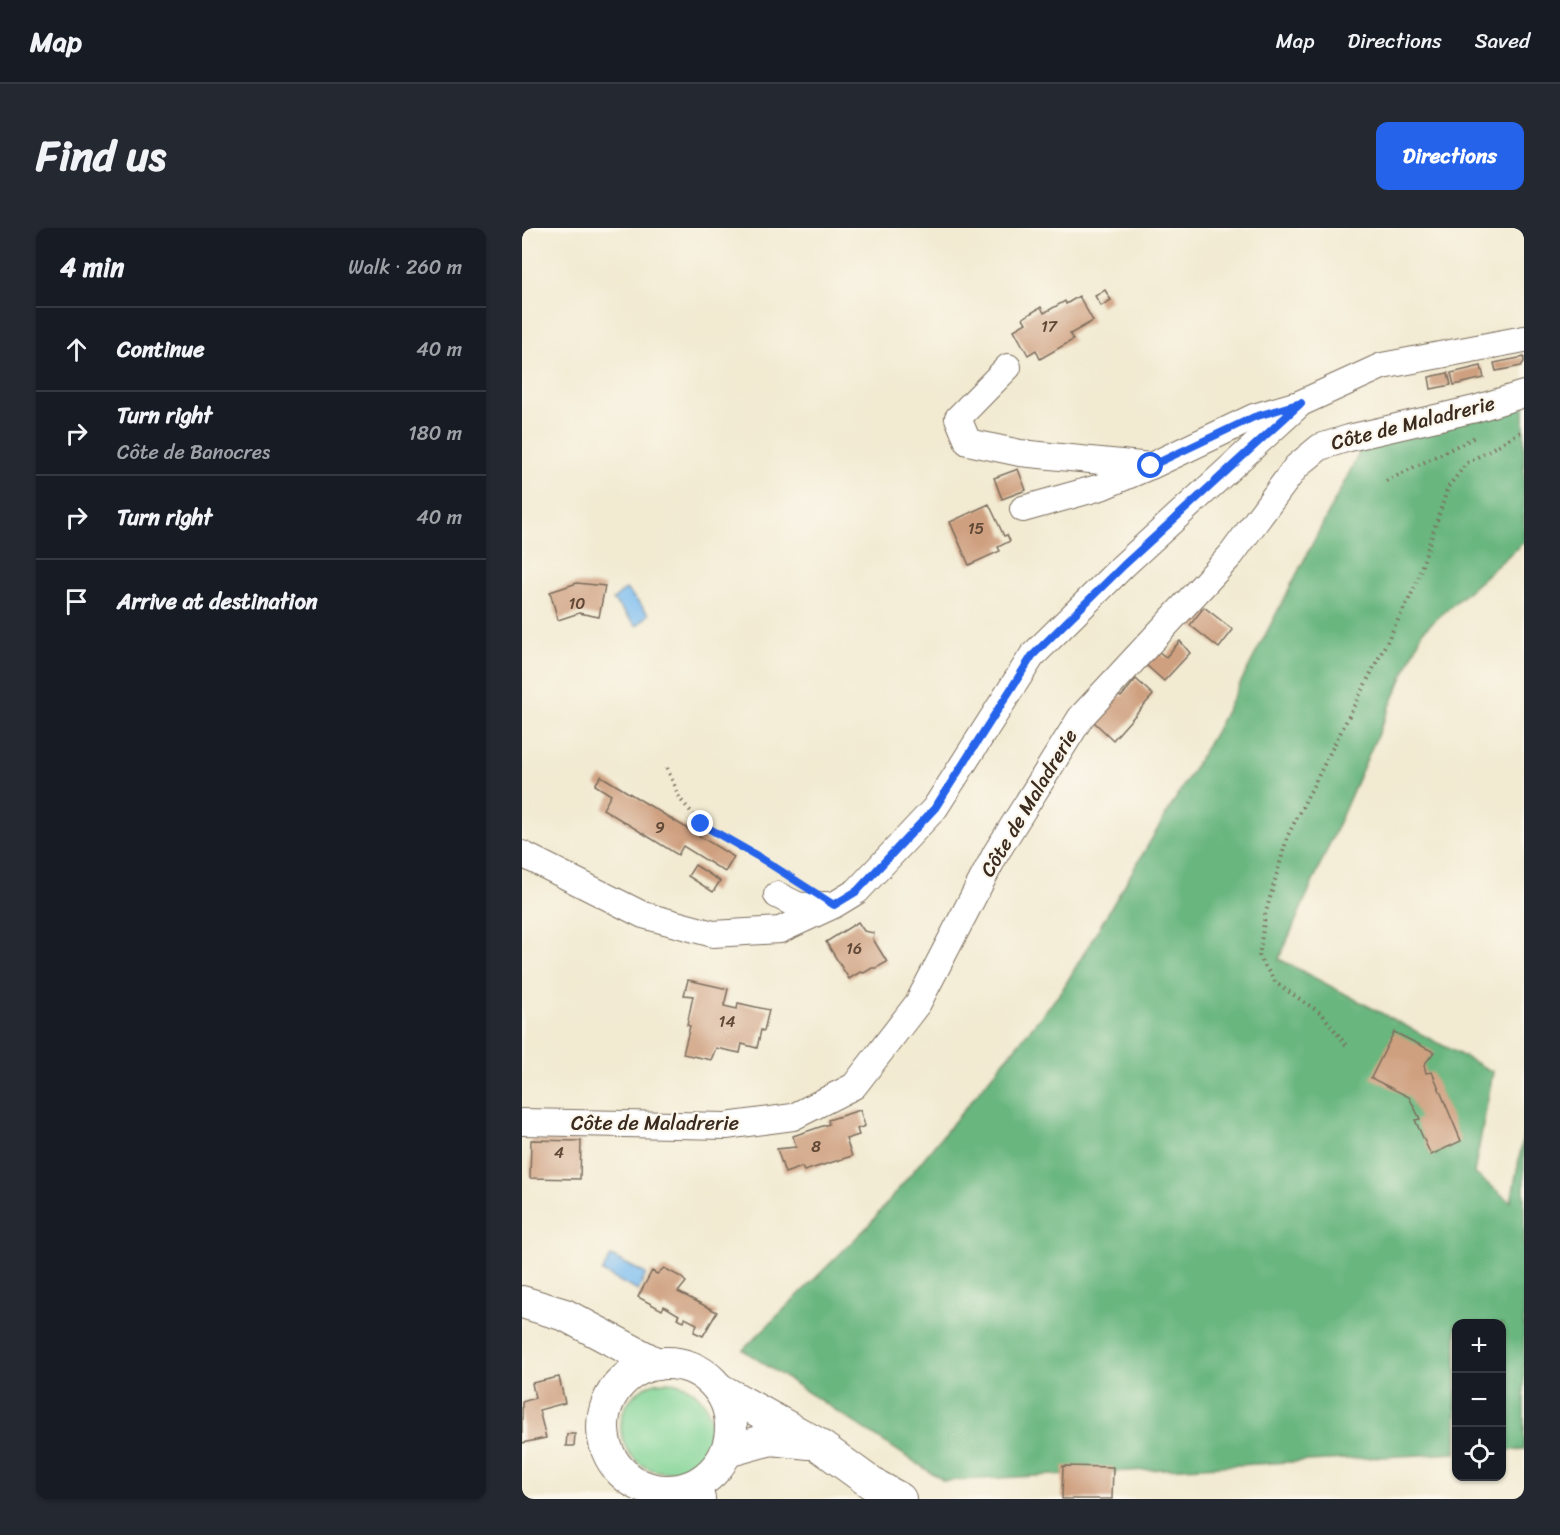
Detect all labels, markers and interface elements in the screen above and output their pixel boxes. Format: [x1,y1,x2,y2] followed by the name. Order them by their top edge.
[30,17,82,66] text: Map
[1276,22,1314,60] text: Map
[1347,22,1442,60] text: Directions
[1475,22,1530,60] text: Saved
[36,119,166,193] text: Find us
[1376,122,1524,190] button: Directions
[60,244,124,290] text: 4 min
[348,250,462,285] text: Walk · 260 m
[1041,312,1058,341] house number: 17
[117,330,205,369] text: Continue
[416,332,462,367] text: 40 m
[60,333,93,366] icon: ahead
[1327,386,1499,460] street label: Côte de Maladrerie
[117,396,212,435] text: Turn right
[408,416,462,451] text: 180 m
[60,417,93,450] icon: right
[117,435,270,470] text: Côte de Banocres
[1137,452,1163,478] route start
[117,498,212,537] text: Turn right
[416,500,462,535] text: 40 m
[60,501,93,534] icon: right
[968,514,985,543] house number: 15
[117,582,318,621] text: Arrive at destination
[60,585,93,618] icon: arrive
[569,589,585,618] house number: 10
[971,722,1087,884] street label: Côte de Maladrerie
[687,810,713,836] route end
[655,813,665,842] house number: 9
[846,934,862,963] house number: 16
[719,1007,735,1036] house number: 14
[571,1106,739,1141] street label: Côte de Maladrerie
[811,1132,821,1161] house number: 8
[554,1138,564,1167] house number: 4
[1452,1319,1506,1481] map controls
[1452,1319,1506,1373] button: +
[1452,1373,1506,1427] button: −
[1452,1427,1506,1481] button: locate

